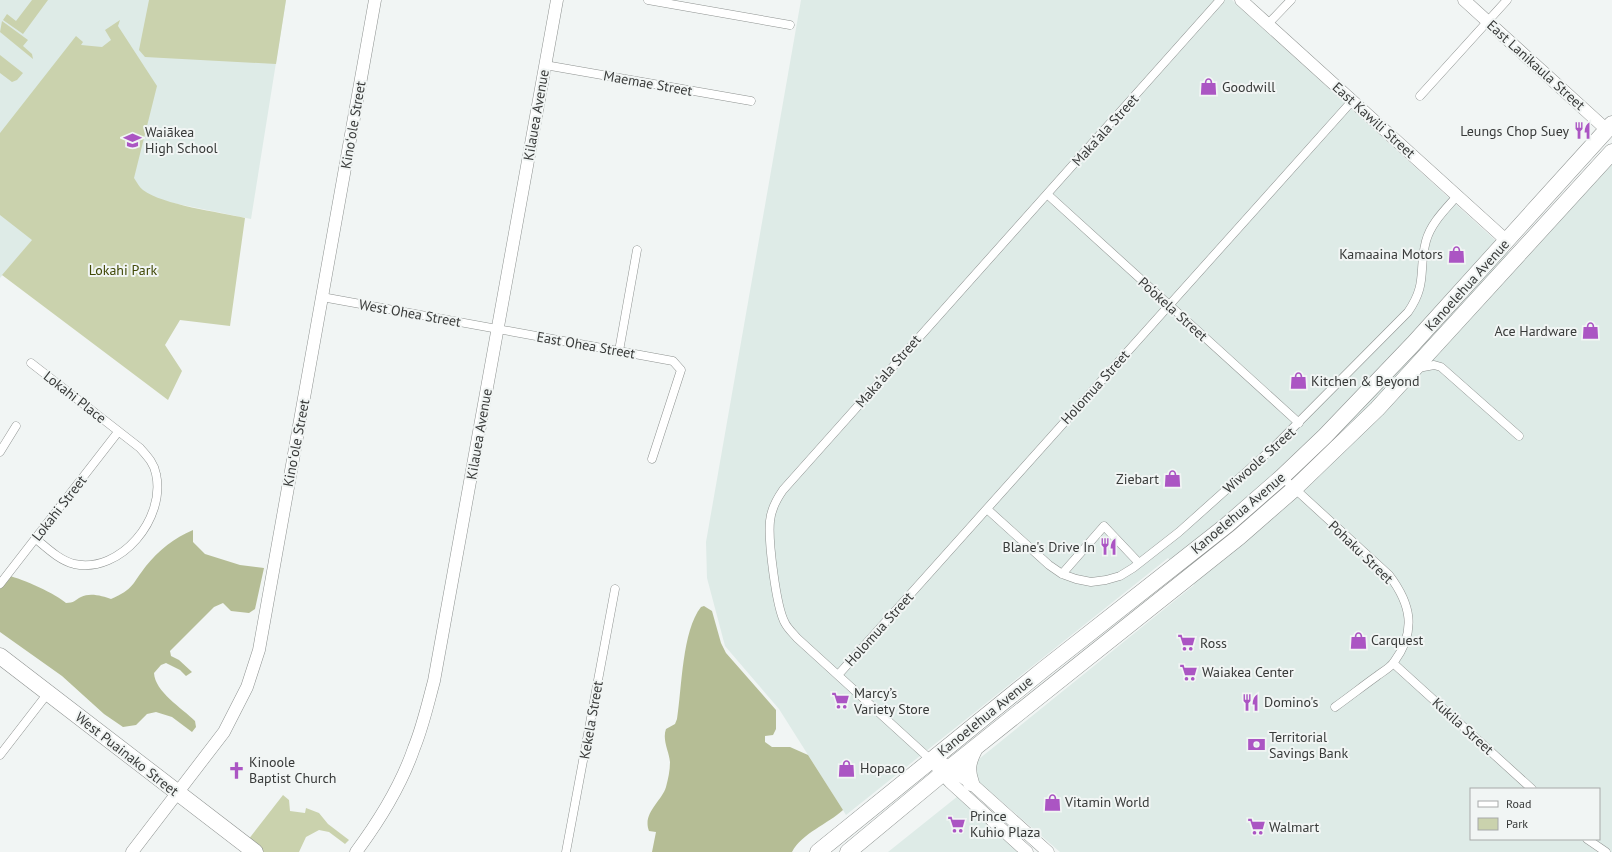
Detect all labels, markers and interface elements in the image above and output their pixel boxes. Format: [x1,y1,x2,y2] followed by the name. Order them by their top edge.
[1483,16,1589,114] street label: East Lanikaula Street
[602,66,694,100] street label: Maemae Street
[519,68,553,162] street label: Kilauea Avenue
[1199,77,1219,97] shop icon: Goodwill
[1222,78,1275,96] place label: Goodwill
[1329,78,1419,162] street label: East Kawili Street
[336,79,370,170] street label: Kinoʻole Street
[1068,90,1142,170] street label: Maka‘ala Street
[1572,121,1592,141] restaurant icon: Leungs Chop Suey
[1460,122,1569,140] place label: Leungs Chop Suey
[145,123,218,157] place label: Waiākea High School
[122,130,142,150] school or university icon: Waiākea High School
[1421,235,1513,335] street label: Kanoelehua Avenue
[1446,244,1466,264] shop icon: Kamaaina Motors
[1339,245,1443,263] place label: Kamaaina Motors
[89,261,158,279] park label: Lokahi Park
[1135,273,1212,345] street label: Po‘okela Street
[358,295,463,331] street label: West Ohea Street
[1580,321,1600,341] shop icon: Ace Hardware
[1494,322,1577,340] place label: Ace Hardware
[535,327,637,363] street label: East Ohea Street
[851,331,925,411] street label: Maka‘ala Street
[1057,346,1133,428] street label: Holomua Street
[40,367,110,427] street label: Lokahi Place
[1288,371,1308,391] shop icon: Kitchen & Beyond
[1311,372,1420,390] place label: Kitchen & Beyond
[462,387,496,481] street label: Kilauea Avenue
[279,397,313,488] street label: Kinoʻole Street
[1219,423,1299,497] street label: Wiwoole Street
[1187,468,1289,558] street label: Kanoelehua Avenue
[1162,469,1182,489] shop icon: Ziebart
[1116,470,1159,488] place label: Ziebart
[28,471,90,544] street label: Lokahi Street
[1325,517,1397,588] street label: Pohaku Street
[1098,537,1118,557] restaurant icon: Blane's Drive In
[1003,538,1095,556] place label: Blane's Drive In
[841,588,917,670] street label: Holomua Street
[1348,630,1368,650] shop icon: Carquest
[1371,631,1424,649] place label: Carquest
[1177,633,1197,653] supermarket icon: Ross
[1200,634,1227,652] place label: Ross
[1179,662,1199,682] supermarket icon: Waiakea Center
[1202,663,1294,681] place label: Waiakea Center
[934,672,1036,760] street label: Kanoelehua Avenue
[575,679,607,761] street label: Kekela Street
[853,684,930,718] place label: Marcy’s Variety Store
[831,691,851,711] supermarket icon: Marcy’s Variety Store
[1241,692,1261,712] restaurant icon: Domino's
[1264,693,1318,711] place label: Domino's
[1428,694,1498,759] street label: Kukila Street
[72,708,182,800] street label: West Puainako Street
[1269,728,1348,762] place label: Territorial Savings Bank
[1246,735,1266,755] bank icon: Territorial Savings Bank
[249,753,337,787] place label: Kinoole Baptist Church
[837,758,857,778] shop icon: Hopaco
[860,759,905,777] place label: Hopaco
[226,760,246,780] church icon: Kinoole Baptist Church
[1470,788,1600,840] legend
[1042,792,1062,812] shop icon: Vitamin World
[1064,793,1150,811] place label: Vitamin World
[1506,796,1531,811] text: Road
[970,807,1040,841] place label: Prince Kuhio Plaza
[947,814,967,834] supermarket icon: Prince Kuhio Plaza
[1506,816,1528,831] text: Park
[1246,817,1266,837] supermarket icon: Walmart
[1269,818,1320,836] place label: Walmart

